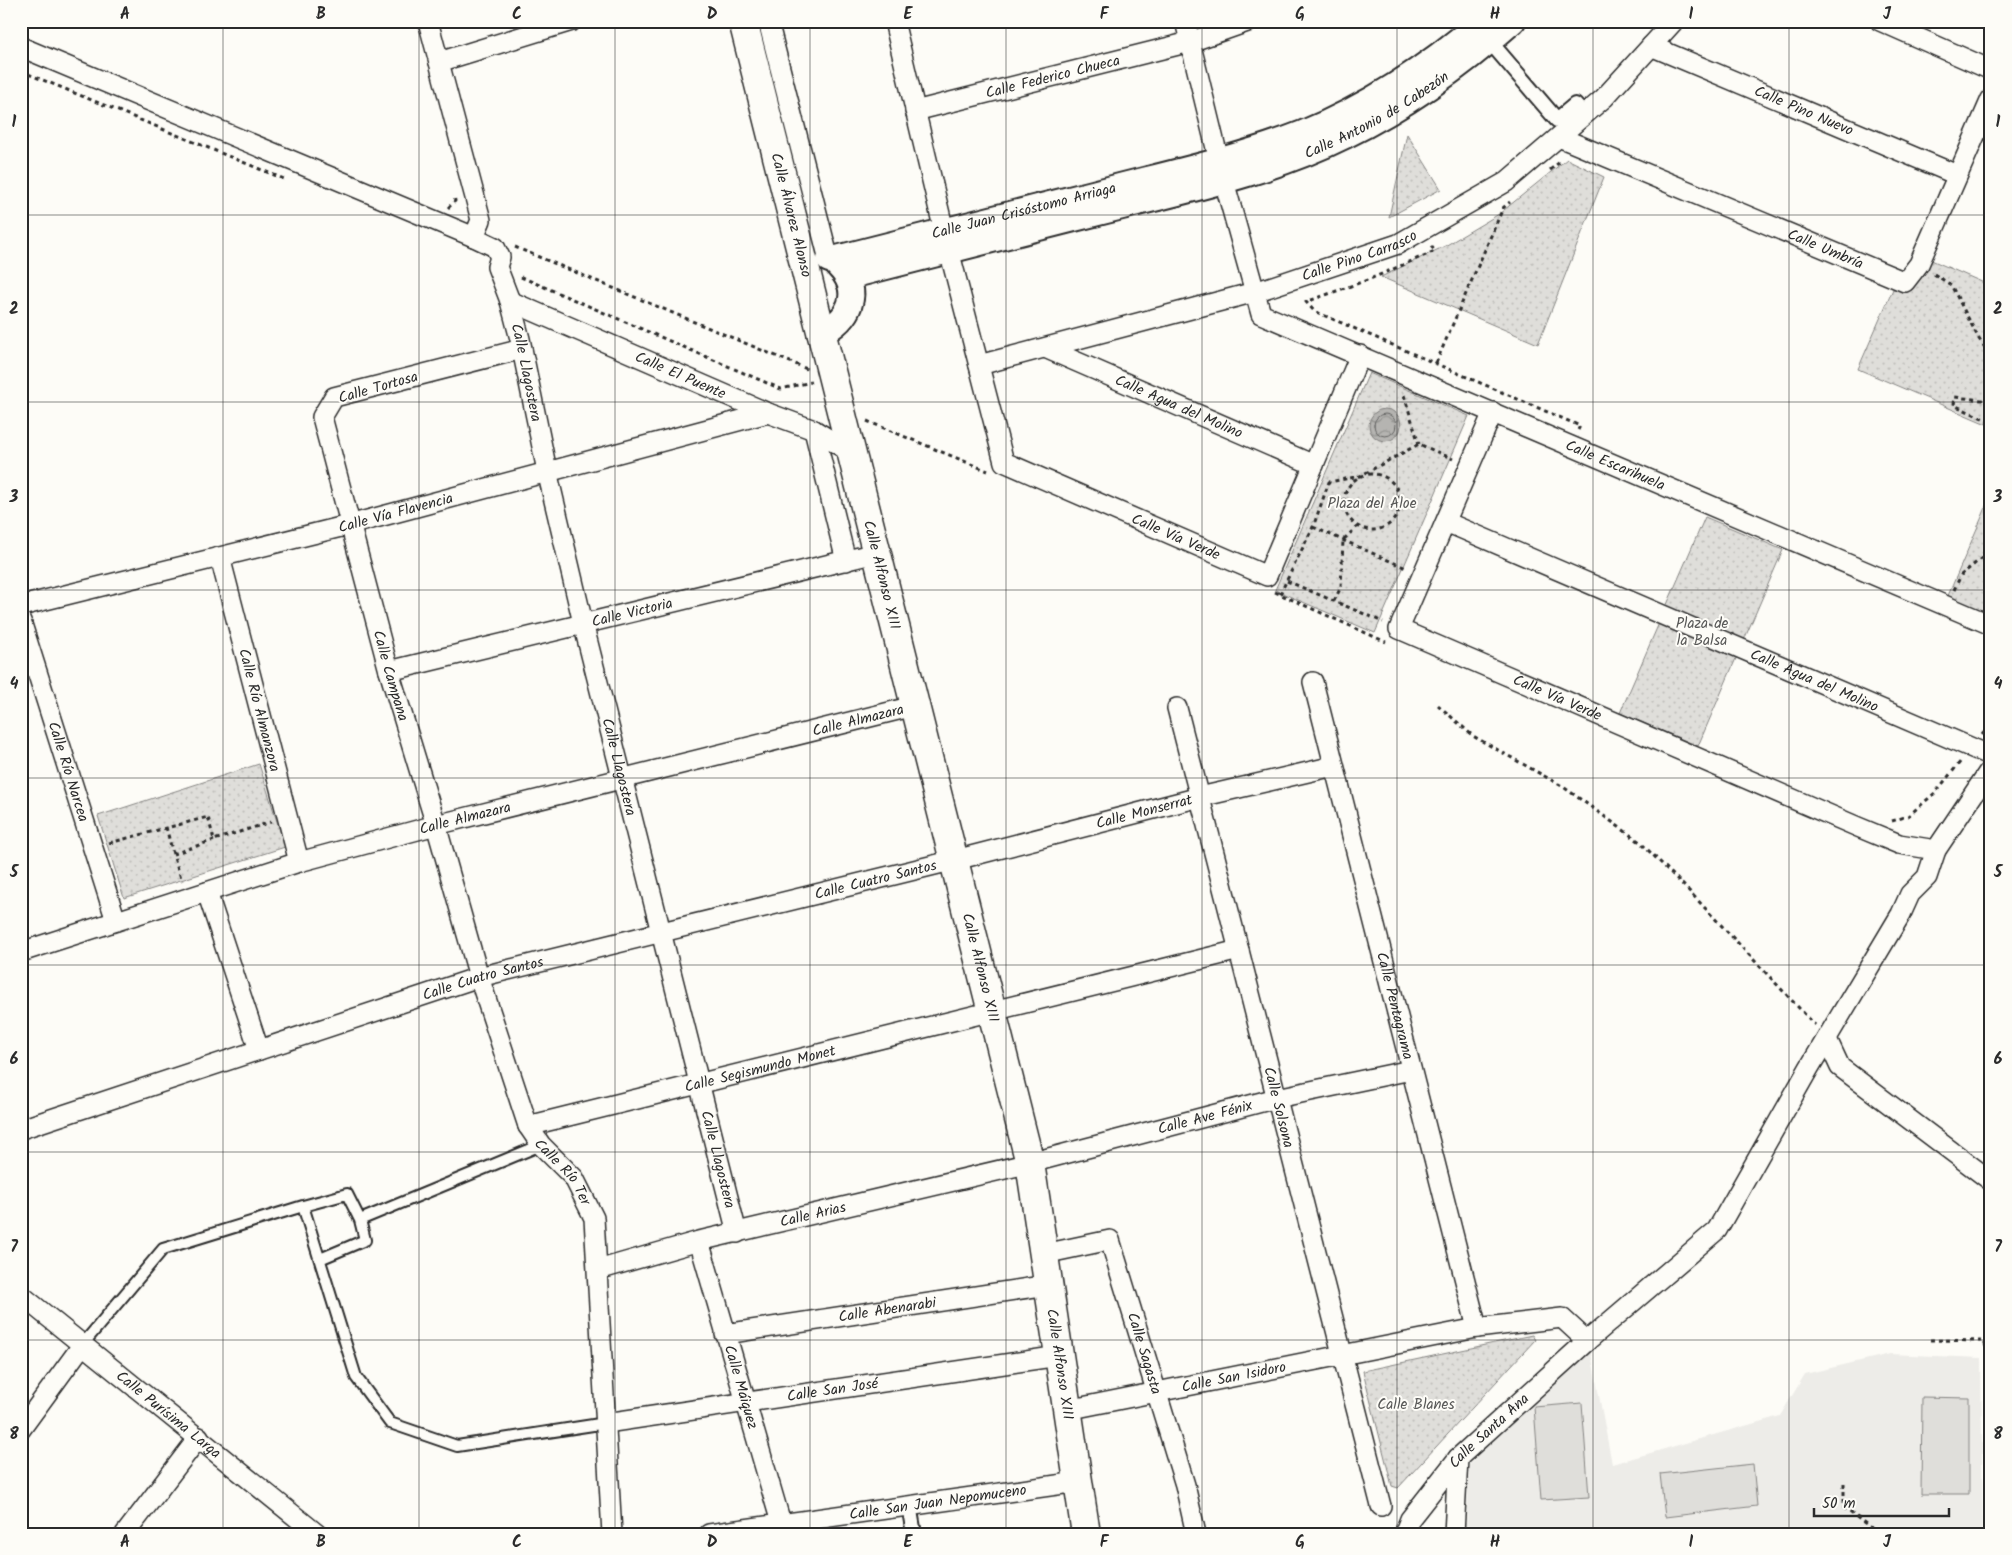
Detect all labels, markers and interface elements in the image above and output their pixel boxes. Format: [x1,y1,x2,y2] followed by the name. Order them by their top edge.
[120,2,130,27] text: A
[316,2,326,27] text: B
[512,2,522,27] text: C
[707,2,718,27] text: D
[904,2,914,27] text: E
[1100,2,1110,27] text: F
[1295,2,1305,27] text: G
[1490,2,1500,27] text: H
[1689,2,1694,27] text: I
[1883,2,1892,27] text: J
[983,49,1123,106] street label: Calle Federico Chueca
[1301,66,1454,166] street label: Calle Antonio de Cabezón
[1750,80,1857,143] street label: Calle Pino Nuevo
[12,110,17,135] text: 1
[1996,110,2001,135] text: 1
[764,150,818,280] street label: Calle Álvarez Alonso
[929,176,1119,247] street label: Calle Juan Crisóstomo Arriaga
[1783,223,1867,276] street label: Calle Umbría
[1299,224,1422,289] street label: Calle Pino Carrasco
[9,297,19,322] text: 2
[1993,297,2003,322] text: 2
[503,321,548,424] street label: Calle Llagostera
[631,346,730,406] street label: Calle El Puente
[336,365,421,411] street label: Calle Tortosa
[1111,369,1246,446] street label: Calle Agua del Molino
[1561,434,1669,498] street label: Calle Escarihuela
[9,485,19,510] text: 3
[1993,485,2003,510] text: 3
[336,487,456,540] street label: Calle Vía Flavencia
[1328,492,1417,516] park label: Plaza del Aloe
[1127,508,1224,567] street label: Calle Vía Verde
[856,518,907,633] street label: Calle Alfonso XIII
[589,592,675,634] street label: Calle Victoria
[1676,612,1729,653] park label: Plaza de la Balsa
[366,628,415,724] street label: Calle Campana
[1746,643,1882,719] street label: Calle Agua del Molino
[231,646,286,774] street label: Calle Río Almanzora
[1509,668,1606,728] street label: Calle Vía Verde
[10,672,19,697] text: 4
[1994,672,2003,697] text: 4
[810,698,907,744] street label: Calle Almazara
[594,716,642,818] street label: Calle Llagostera
[41,719,95,825] street label: Calle Río Narcea
[1094,788,1195,836] street label: Calle Monserrat
[417,796,514,842] street label: Calle Almazara
[812,854,940,907] street label: Calle Cuatro Santos
[9,860,20,885] text: 5
[1993,860,2004,885] text: 5
[955,911,1005,1025] street label: Calle Alfonso XIII
[419,950,547,1008] street label: Calle Cuatro Santos
[1369,950,1419,1062] street label: Calle Pentagrama
[682,1039,838,1100] street label: Calle Segismundo Monet
[10,1047,19,1072] text: 6
[1994,1047,2003,1072] text: 6
[1256,1064,1300,1151] street label: Calle Solsona
[1155,1094,1256,1142] street label: Calle Ave Fénix
[694,1108,741,1211] street label: Calle Llagostera
[527,1134,597,1211] street label: Calle Río Ter
[778,1196,849,1235] street label: Calle Arias
[10,1235,18,1260] text: 7
[1994,1235,2002,1260] text: 7
[837,1291,939,1330] street label: Calle Abenarabi
[1039,1307,1080,1422] street label: Calle Alfonso XIII
[1120,1310,1168,1398] street label: Calle Sagasta
[717,1342,764,1432] street label: Calle Máiquez
[1180,1355,1288,1400] street label: Calle San Isidoro
[110,1365,226,1465] street label: Calle Purísima Larga
[785,1372,881,1409] street label: Calle San José
[1443,1388,1535,1474] street label: Calle Santa Ana
[1377,1393,1455,1417] park label: Calle Blanes
[9,1422,19,1447] text: 8
[1993,1422,2003,1447] text: 8
[848,1478,1028,1527] street label: Calle San Juan Nepomuceno
[1814,1485,1950,1517] scale bar
[1822,1492,1856,1516] text: 50 m
[120,1530,130,1555] text: A
[316,1530,326,1555] text: B
[512,1530,522,1555] text: C
[707,1530,718,1555] text: D
[904,1530,914,1555] text: E
[1100,1530,1110,1555] text: F
[1295,1530,1305,1555] text: G
[1490,1530,1500,1555] text: H
[1689,1530,1694,1555] text: I
[1883,1530,1892,1555] text: J

